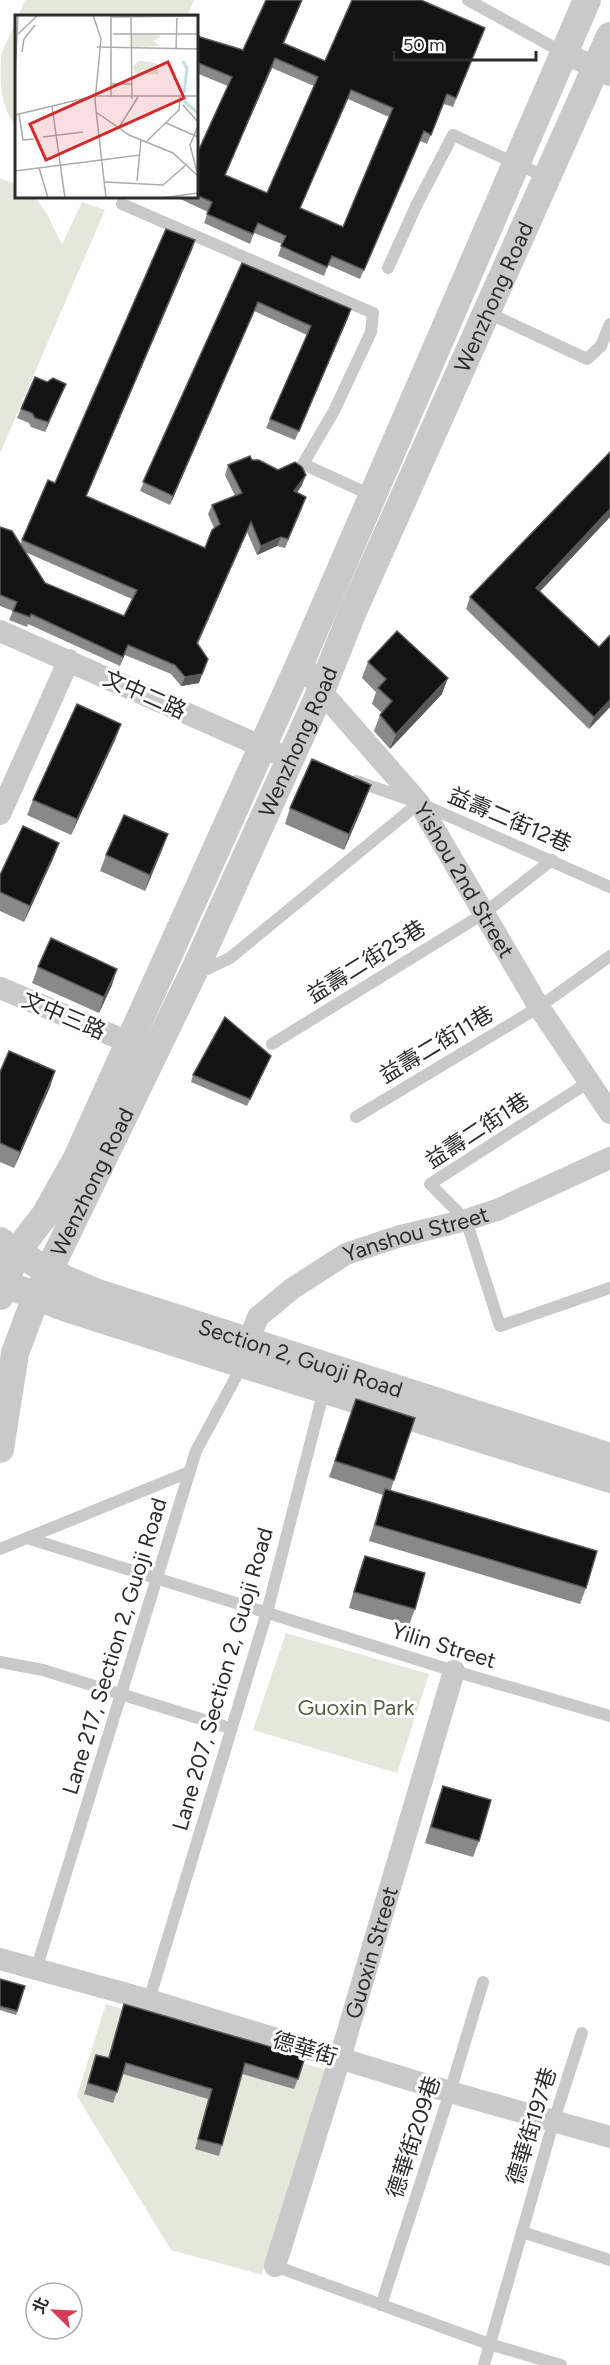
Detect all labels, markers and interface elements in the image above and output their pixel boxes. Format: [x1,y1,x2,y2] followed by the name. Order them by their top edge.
[15,15,198,198] inset map
[394,24,536,62] scale bar
[403,34,445,56] text: 50 m
[449,218,539,376] street label: Wenzhong Road
[253,663,343,821] street label: Wenzhong Road
[99,664,190,725] street label: 文中二路
[444,781,576,858] street label: 益壽二街12巷
[407,797,520,963] street label: Yishou 2nd Street
[302,914,431,1009] street label: 益壽二街25巷
[18,986,110,1045] street label: 文中三路
[374,1000,498,1089] street label: 益壽二街11巷
[420,1087,535,1174] street label: 益壽二街1巷
[45,1103,140,1261] street label: Wenzhong Road
[340,1201,492,1268] street label: Yanshou Street
[195,1313,406,1404] street label: Section 2, Guoji Road
[56,1495,173,1798] street label: Lane 217, Section 2, Guoji Road
[166,1525,279,1834] street label: Lane 207, Section 2, Guoji Road
[388,1617,499,1674] street label: Yilin Street
[298,1694,415,1721] park label: Guoxin Park
[339,1883,404,2022] street label: Guoxin Street
[269,2026,340,2071] street label: 德華街
[501,2064,562,2188] street label: 德華街197巷
[381,2073,446,2202] street label: 德華街209巷
[24,2281,84,2341] north arrow
[29,2294,53,2316] text: 北

